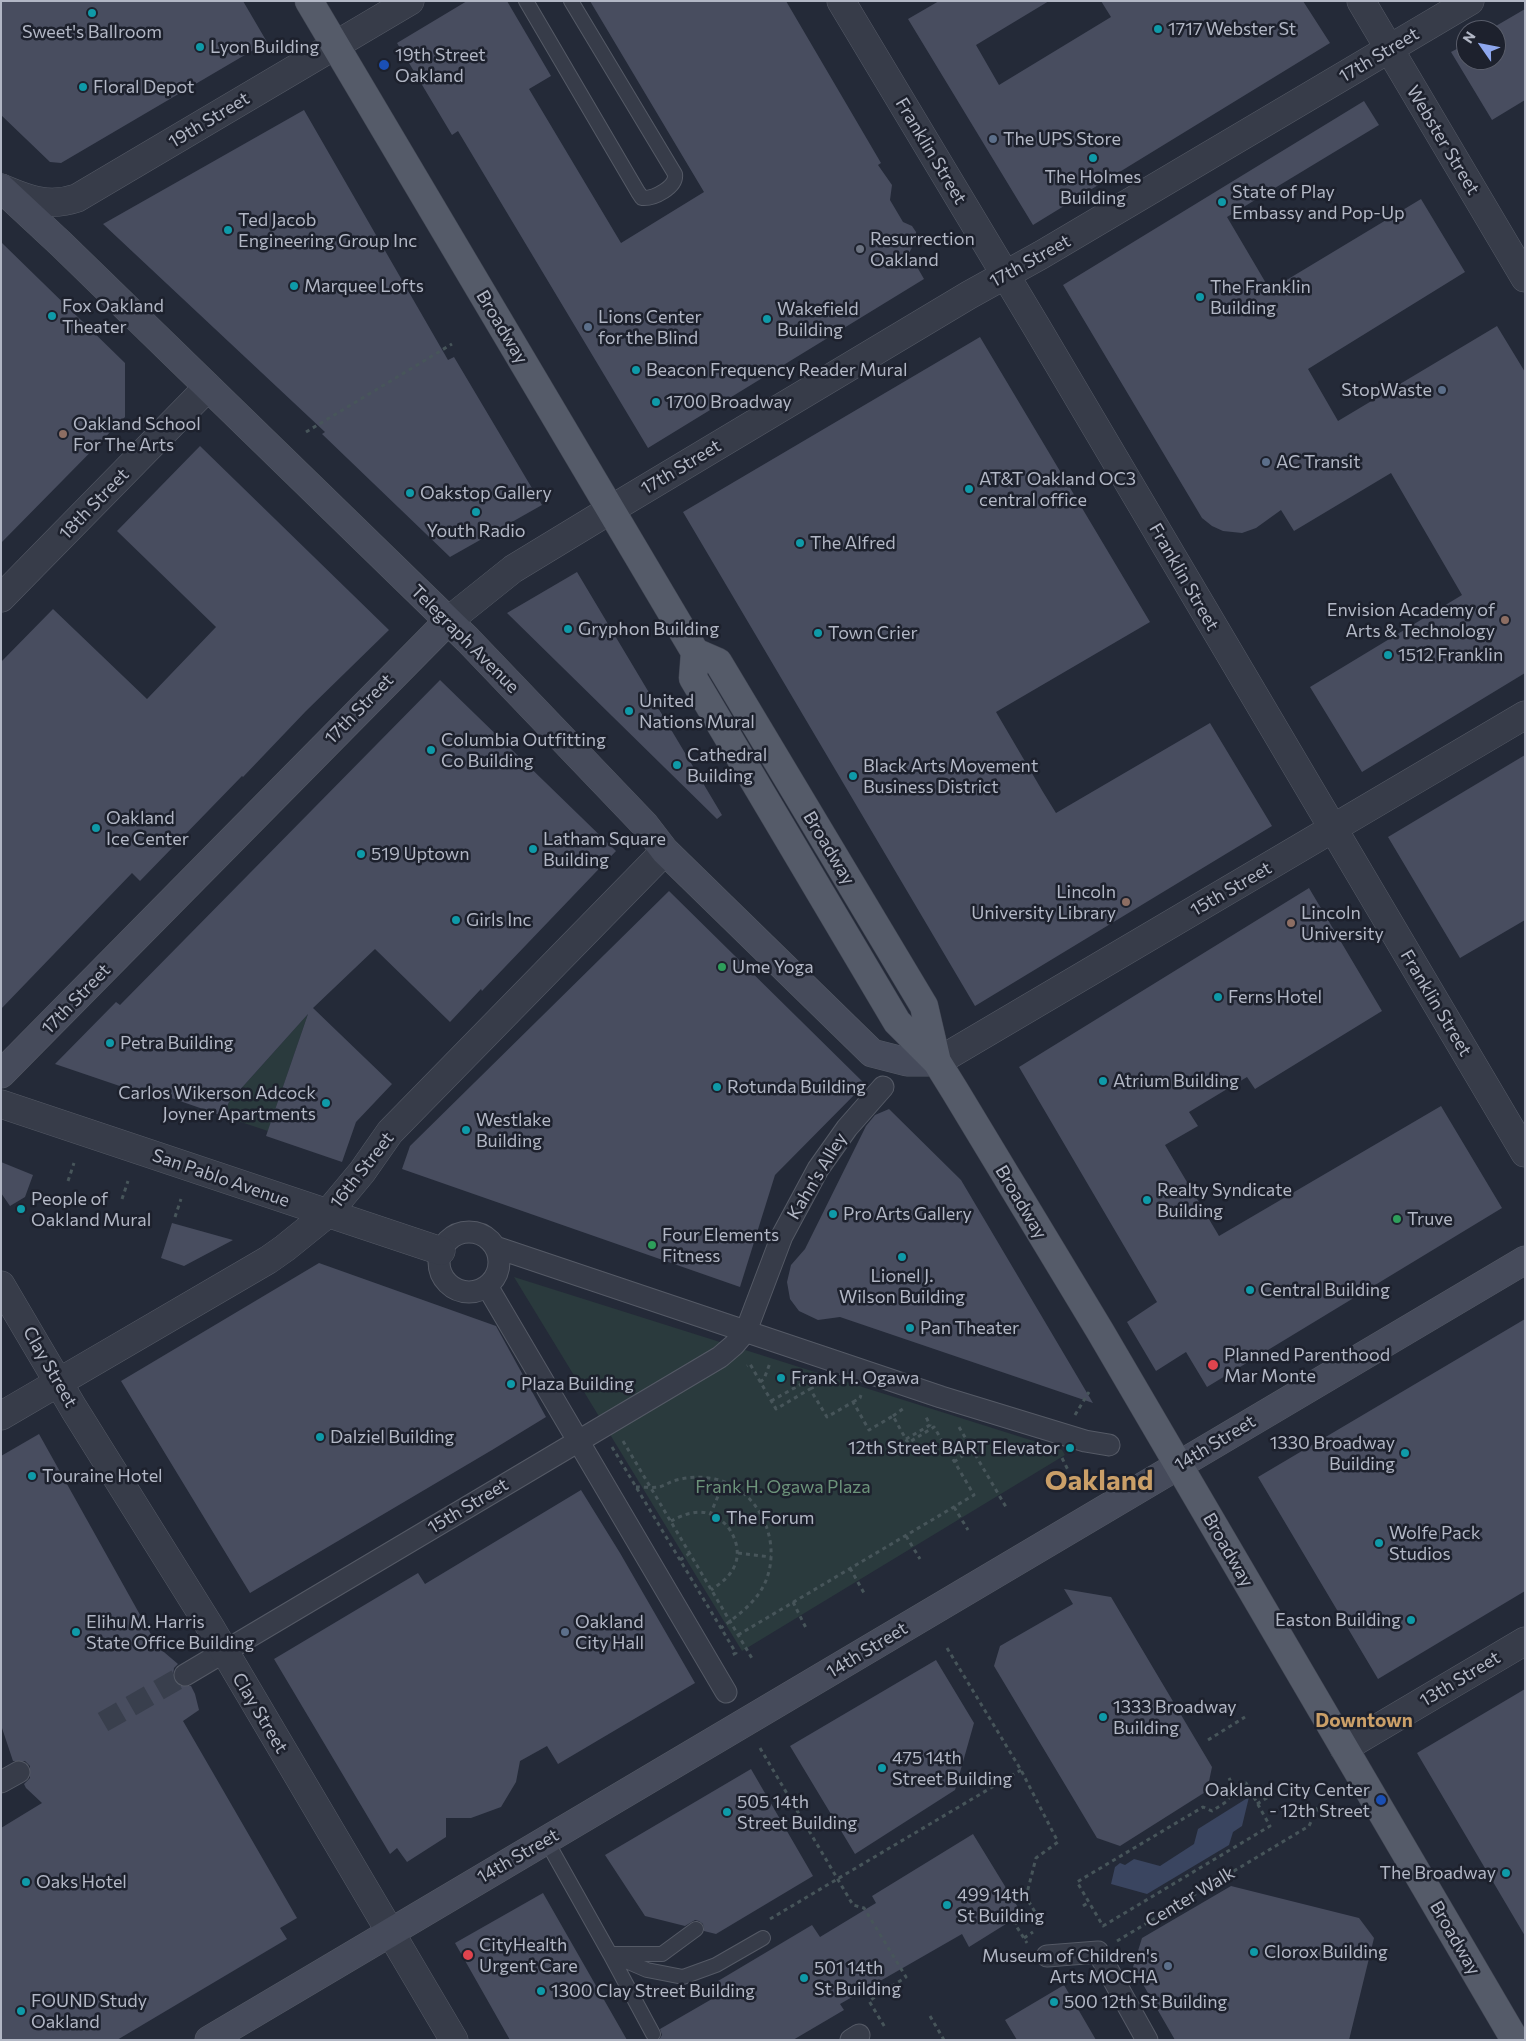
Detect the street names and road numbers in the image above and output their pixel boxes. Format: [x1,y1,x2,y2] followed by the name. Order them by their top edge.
[1335,23,1423,87] street label: 17th Street
[1402,82,1484,198] street label: Webster Street
[165,87,253,153] street label: 19th Street
[891,94,971,208] street label: Franklin Street
[986,230,1074,292] street label: 17th Street
[472,286,532,368] street label: Broadway
[637,435,725,499] street label: 17th Street
[55,464,133,544] street label: 18th Street
[1145,519,1223,635] street label: Franklin Street
[406,580,524,698] street label: Telegraph Avenue
[320,669,398,749] street label: 17th Street
[799,807,859,889] street label: Broadway
[1187,857,1275,921] street label: 15th Street
[1396,946,1476,1060] street label: Franklin Street
[37,959,115,1039] street label: 17th Street
[326,1128,398,1212] street label: 16th Street
[783,1129,851,1223] street label: Kahn's Alley
[149,1144,293,1212] street label: San Pablo Avenue
[991,1161,1051,1243] street label: Broadway
[18,1323,82,1411] street label: Clay Street
[1171,1410,1259,1476] street label: 14th Street
[424,1474,512,1538] street label: 15th Street
[1198,1509,1258,1591] street label: Broadway
[823,1617,911,1683] street label: 14th Street
[1416,1647,1504,1711] street label: 13th Street
[228,1669,292,1757] street label: Clay Street
[473,1824,563,1888] street label: 14th Street
[1141,1862,1239,1932] street label: Center Walk
[1425,1897,1485,1979] street label: Broadway

